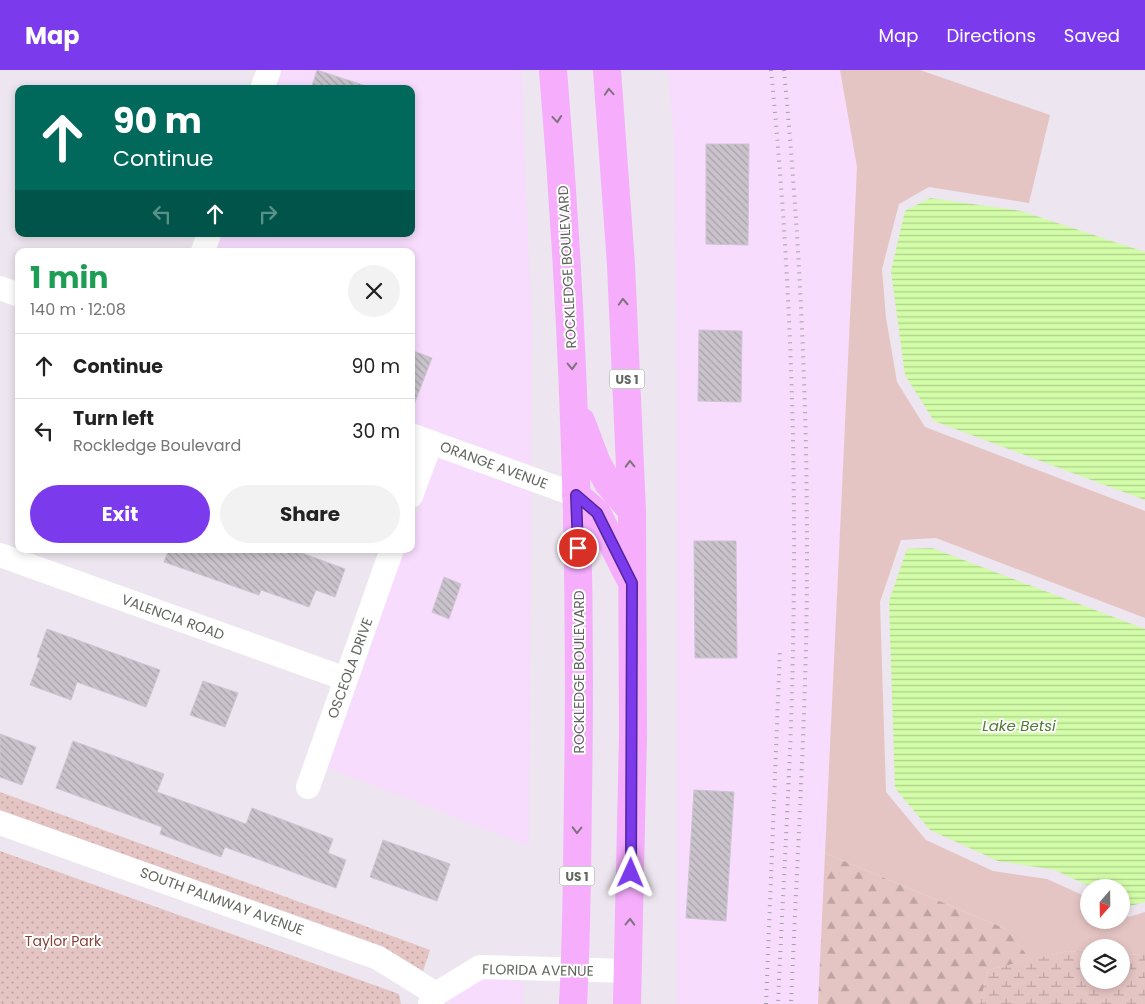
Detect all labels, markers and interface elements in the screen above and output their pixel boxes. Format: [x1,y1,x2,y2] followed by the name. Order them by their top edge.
[25,19,80,52] text: Map
[879,23,918,48] text: Map
[946,23,1036,48] text: Directions
[1064,23,1120,48] text: Saved
[603,87,614,95] one-way arrow
[113,96,202,145] text: 90 m
[30,105,95,170] icon: ahead
[552,115,563,123] one-way arrow
[113,143,213,174] text: Continue
[553,185,581,349] street label: ROCKLEDGE BOULEVARD
[148,200,176,228] icon: left
[201,200,229,228] icon: ahead
[254,200,282,228] icon: right
[30,256,108,299] text: 1 min
[348,265,400,317] button: close
[30,298,126,321] text: 140 m · 12:08
[618,298,629,306] one-way arrow
[30,352,58,380] icon: ahead
[73,353,163,380] text: Continue
[351,353,400,380] text: 90 m
[567,362,578,370] one-way arrow
[610,370,644,388] road number: US 1
[73,405,154,432] text: Turn left
[30,417,58,445] icon: left
[352,418,400,445] text: 30 m
[73,434,241,457] text: Rockledge Boulevard
[437,436,551,494] street label: ORANGE AVENUE
[625,460,635,468] one-way arrow
[30,485,210,543] button: Exit
[220,485,400,543] button: Share
[557,527,599,569] pin
[564,534,592,562] icon: arrive
[119,589,227,645] street label: VALENCIA ROAD
[569,590,589,754] street label: ROCKLEDGE BOULEVARD
[322,615,378,721] street label: OSCEOLA DRIVE
[982,715,1056,736] water label: Lake Betsi
[572,826,582,834] one-way arrow
[604,846,656,898] position arrow
[137,862,307,940] street label: SOUTH PALMWAY AVENUE
[560,866,594,886] road number: US 1
[1080,879,1130,929] north arrow
[1080,879,1130,989] map controls
[625,918,635,926] one-way arrow
[25,931,102,951] park label: Taylor Park
[1080,939,1130,989] button: layers
[482,959,594,981] street label: FLORIDA AVENUE

